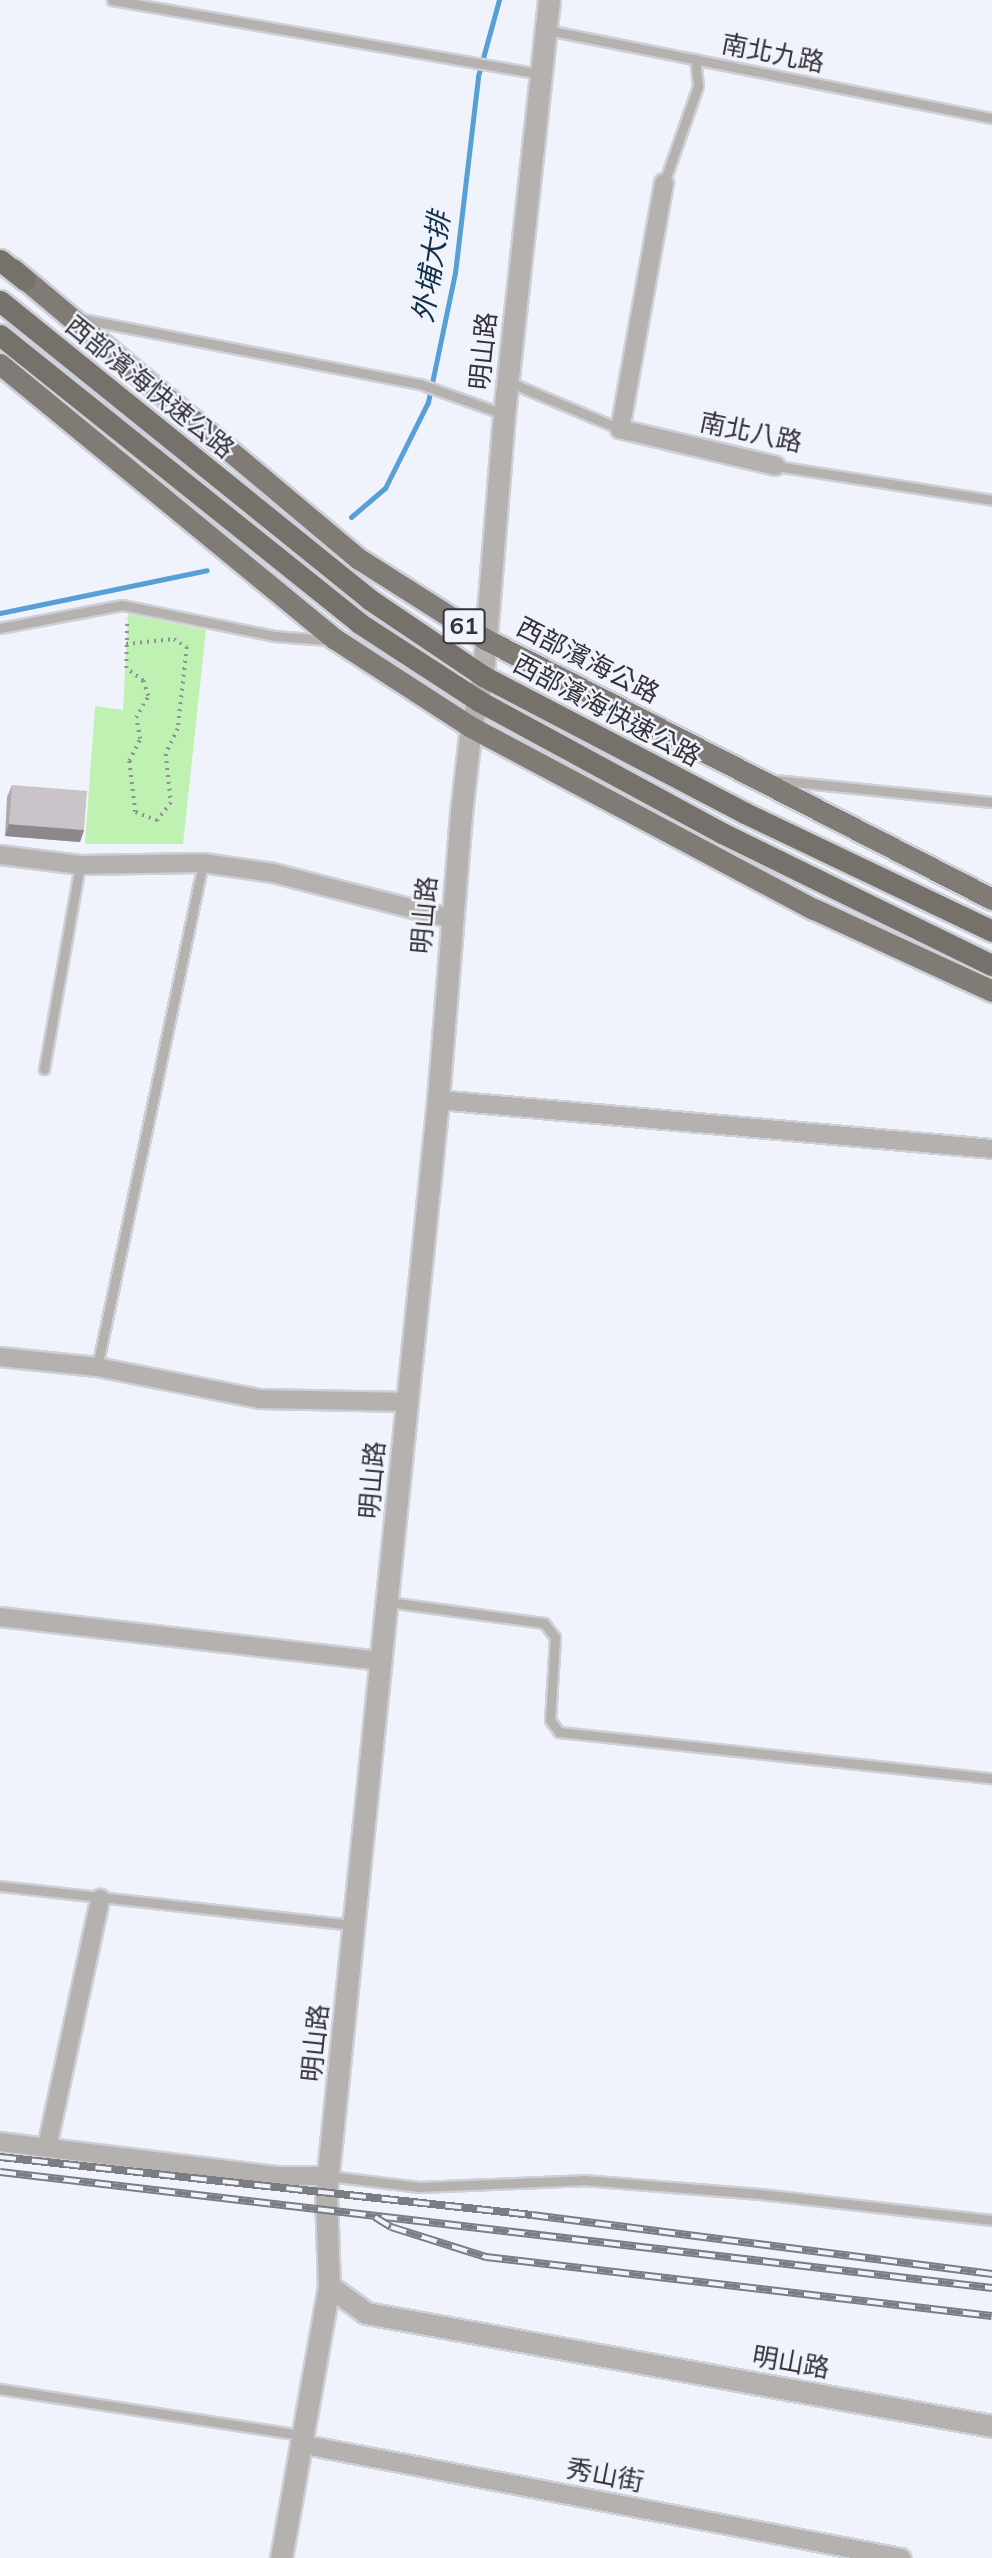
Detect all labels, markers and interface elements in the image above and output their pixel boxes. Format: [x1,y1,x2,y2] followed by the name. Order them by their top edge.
[719,28,827,78] street label: 南北九路
[406,209,456,325] water label: 外埔大排
[59,309,241,465] street label: 西部濱海快速公路
[463,311,503,391] street label: 明山路
[697,406,805,458] street label: 南北八路
[441,606,487,646] road number: 61
[511,611,665,709] street label: 西部濱海公路
[508,647,706,773] street label: 西部濱海快速公路
[405,875,443,955] street label: 明山路
[353,1440,391,1520] street label: 明山路
[295,2003,335,2083] street label: 明山路
[750,2340,832,2384] street label: 明山路
[564,2452,646,2498] street label: 秀山街

